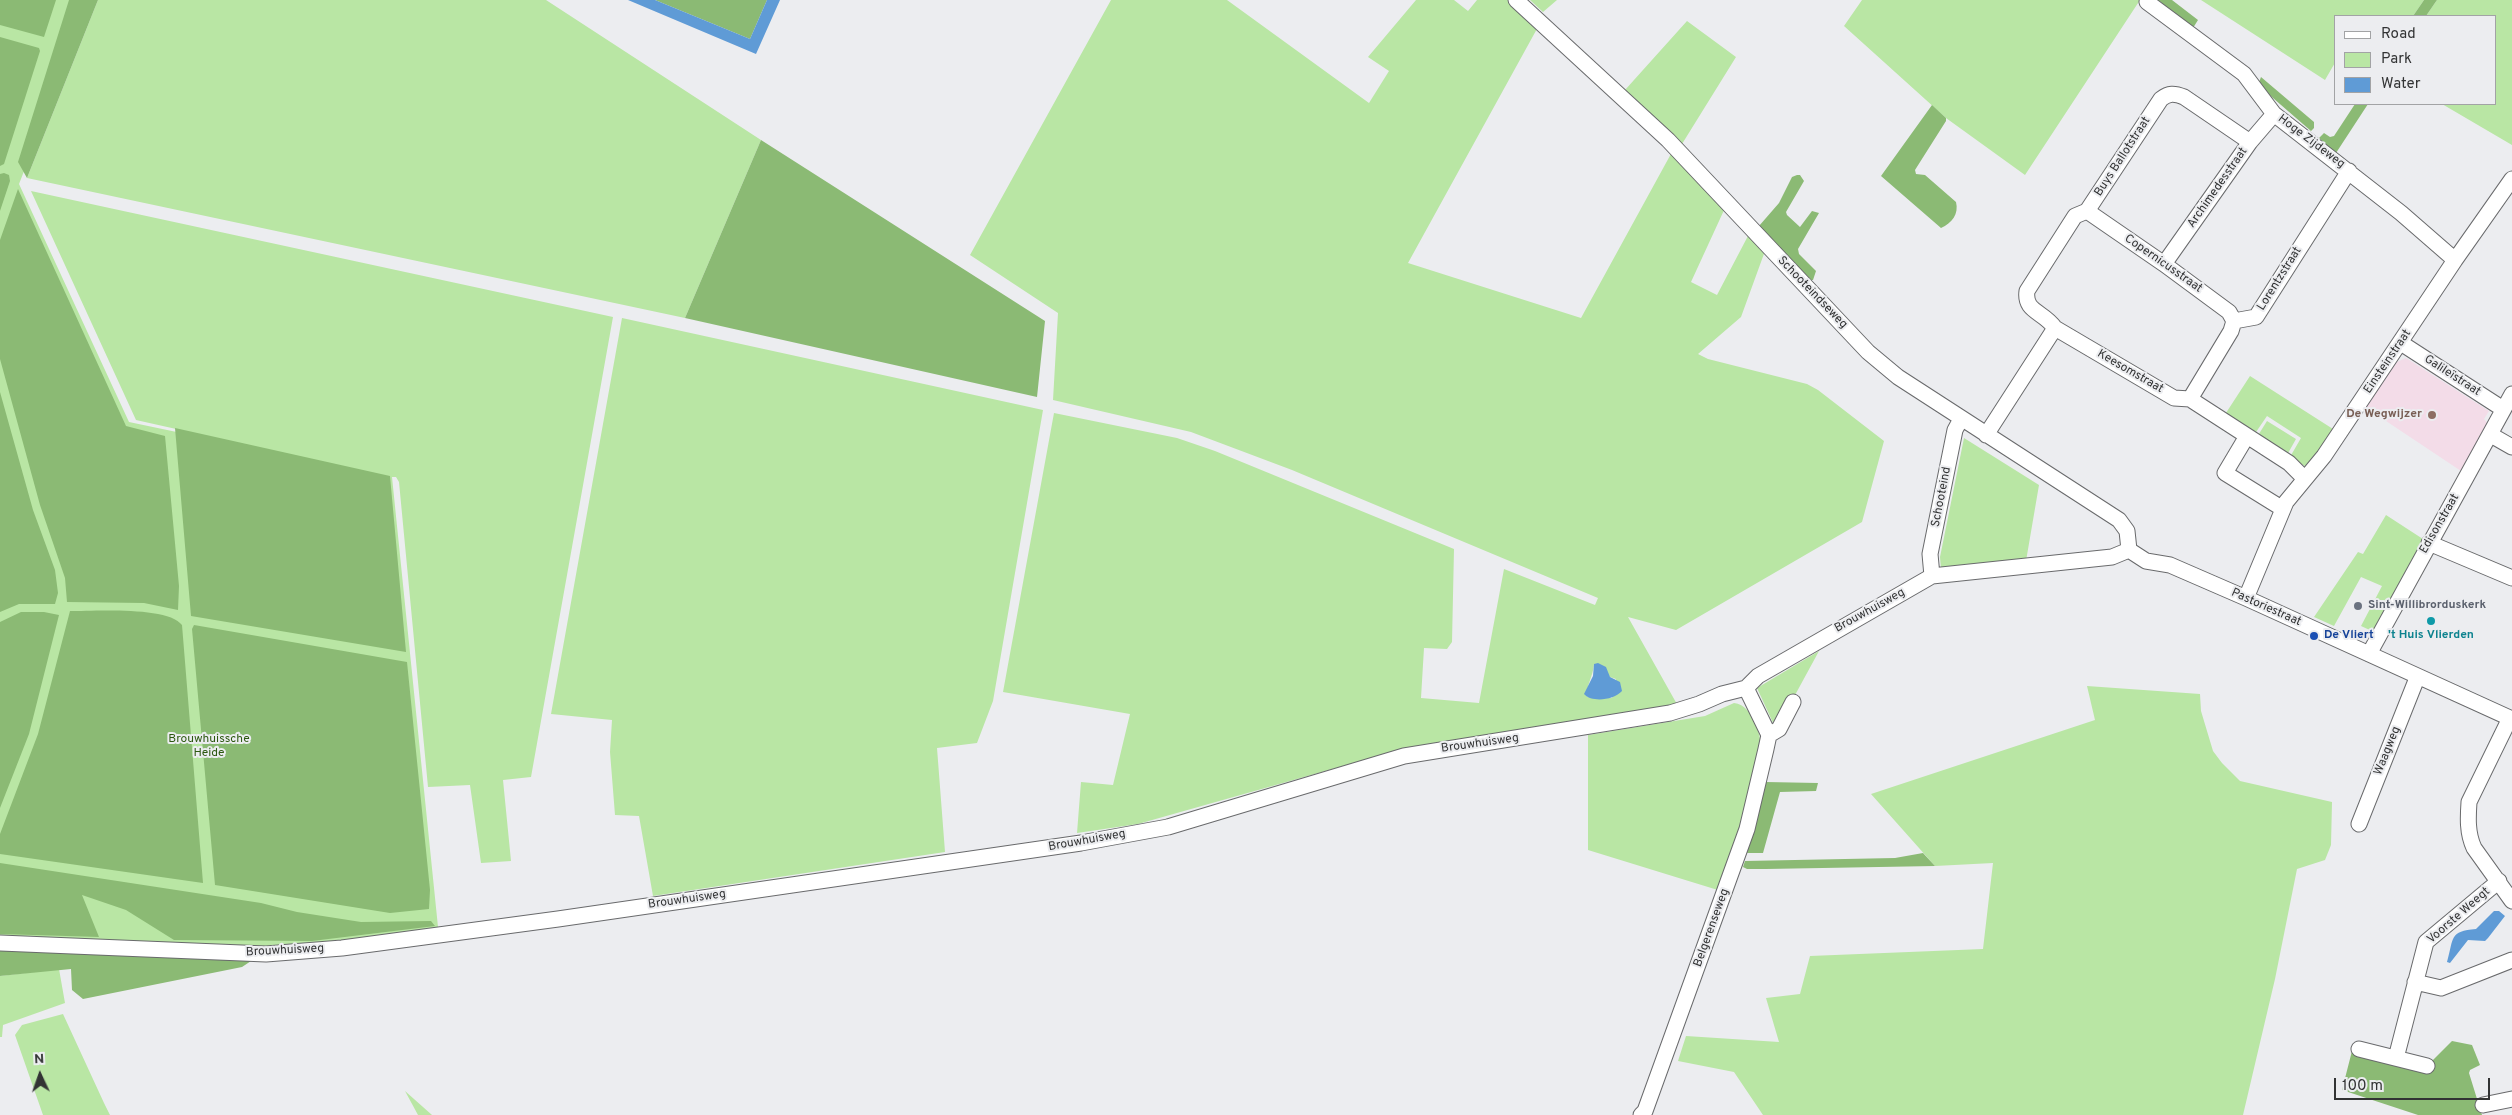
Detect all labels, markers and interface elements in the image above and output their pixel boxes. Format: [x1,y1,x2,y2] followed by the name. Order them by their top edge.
[2334,15,2497,105] legend
[2381,25,2416,44] text: Road
[2381,50,2412,69] text: Park
[2381,75,2420,94] text: Water
[2275,112,2347,172] street label: Hoge Zijdeweg
[2092,115,2154,199] street label: Buys Ballotstraat
[2185,145,2251,231] street label: Archimedesstraat
[2121,232,2205,296] street label: Copernicusstraat
[2255,245,2305,313] street label: Lorentzstraat
[1774,254,1850,332] street label: Schooteindseweg
[2361,327,2415,397] street label: Einsteinstraat
[2094,347,2166,397] street label: Keesomstraat
[2421,352,2483,400] street label: Galileïstraat
[2346,408,2422,422] place label: De Wegwijzer
[2426,409,2438,421] marker: De Wegwijzer
[1929,466,1955,528] street label: Schooteind
[2417,492,2463,556] street label: Edisonstraat
[1832,586,1908,636] street label: Brouwhuisweg
[2229,586,2303,630] street label: Pastoriestraat
[2368,599,2486,613] place label: Sint-Willibrorduskerk
[2352,600,2364,612] marker: Sint-Willibrorduskerk
[2425,615,2437,627] marker: 't Huis Vlierden
[2324,629,2374,643] place label: De Vliert
[2388,629,2474,643] place label: 't Huis Vlierden
[2308,630,2320,642] marker: De Vliert
[2372,725,2404,777] street label: Waagweg
[1440,731,1520,757] street label: Brouwhuisweg
[168,733,250,761] park label: Brouwhuissche Heide
[1047,827,1127,855] street label: Brouwhuisweg
[2425,885,2493,947] street label: Voorste Weegt
[647,887,727,913] street label: Brouwhuisweg
[1691,887,1733,969] street label: Belgerenseweg
[246,942,324,960] street label: Brouwhuisweg
[15,1050,65,1100] north arrow
[34,1051,45,1068] text: N
[2337,1068,2493,1100] scale bar
[2342,1077,2383,1096] text: 100 m

